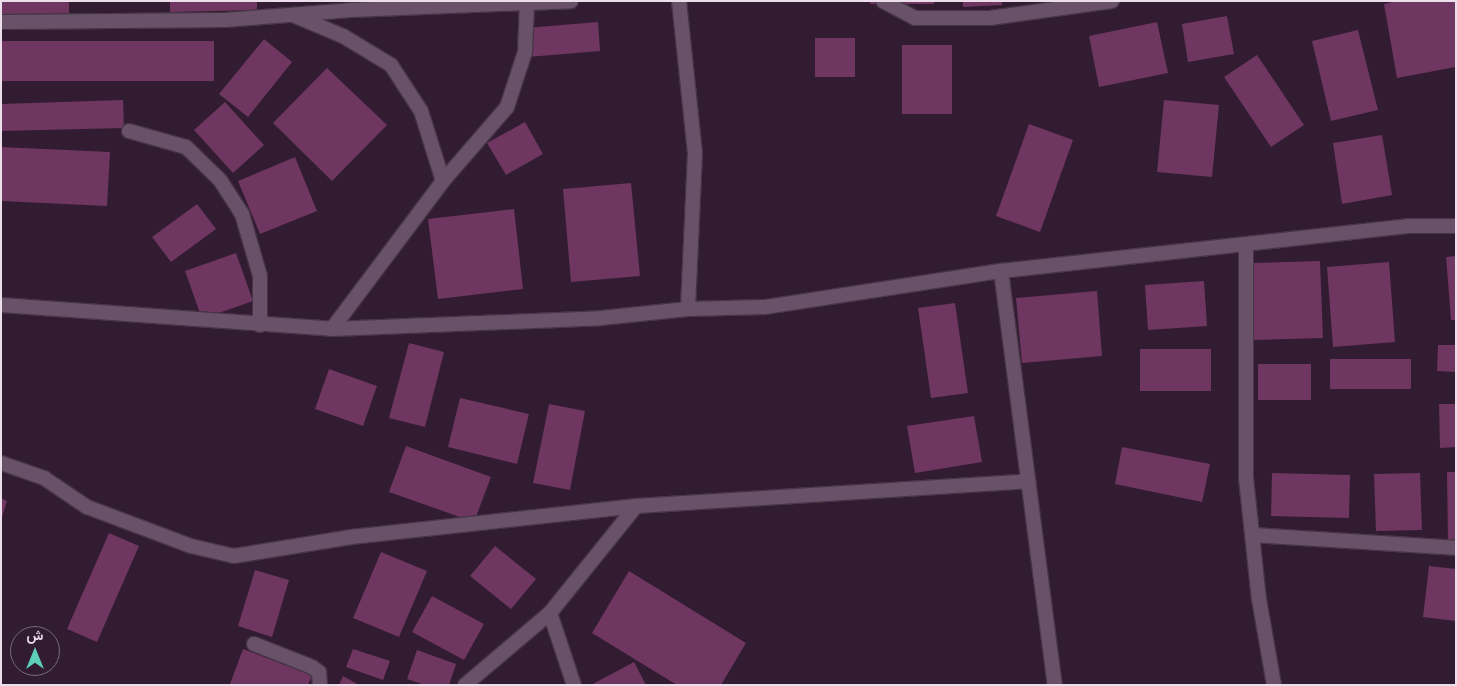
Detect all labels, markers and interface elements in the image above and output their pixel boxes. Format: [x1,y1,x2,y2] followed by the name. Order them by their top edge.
[10,626,60,676] north arrow
[27,626,43,648] text: ش

